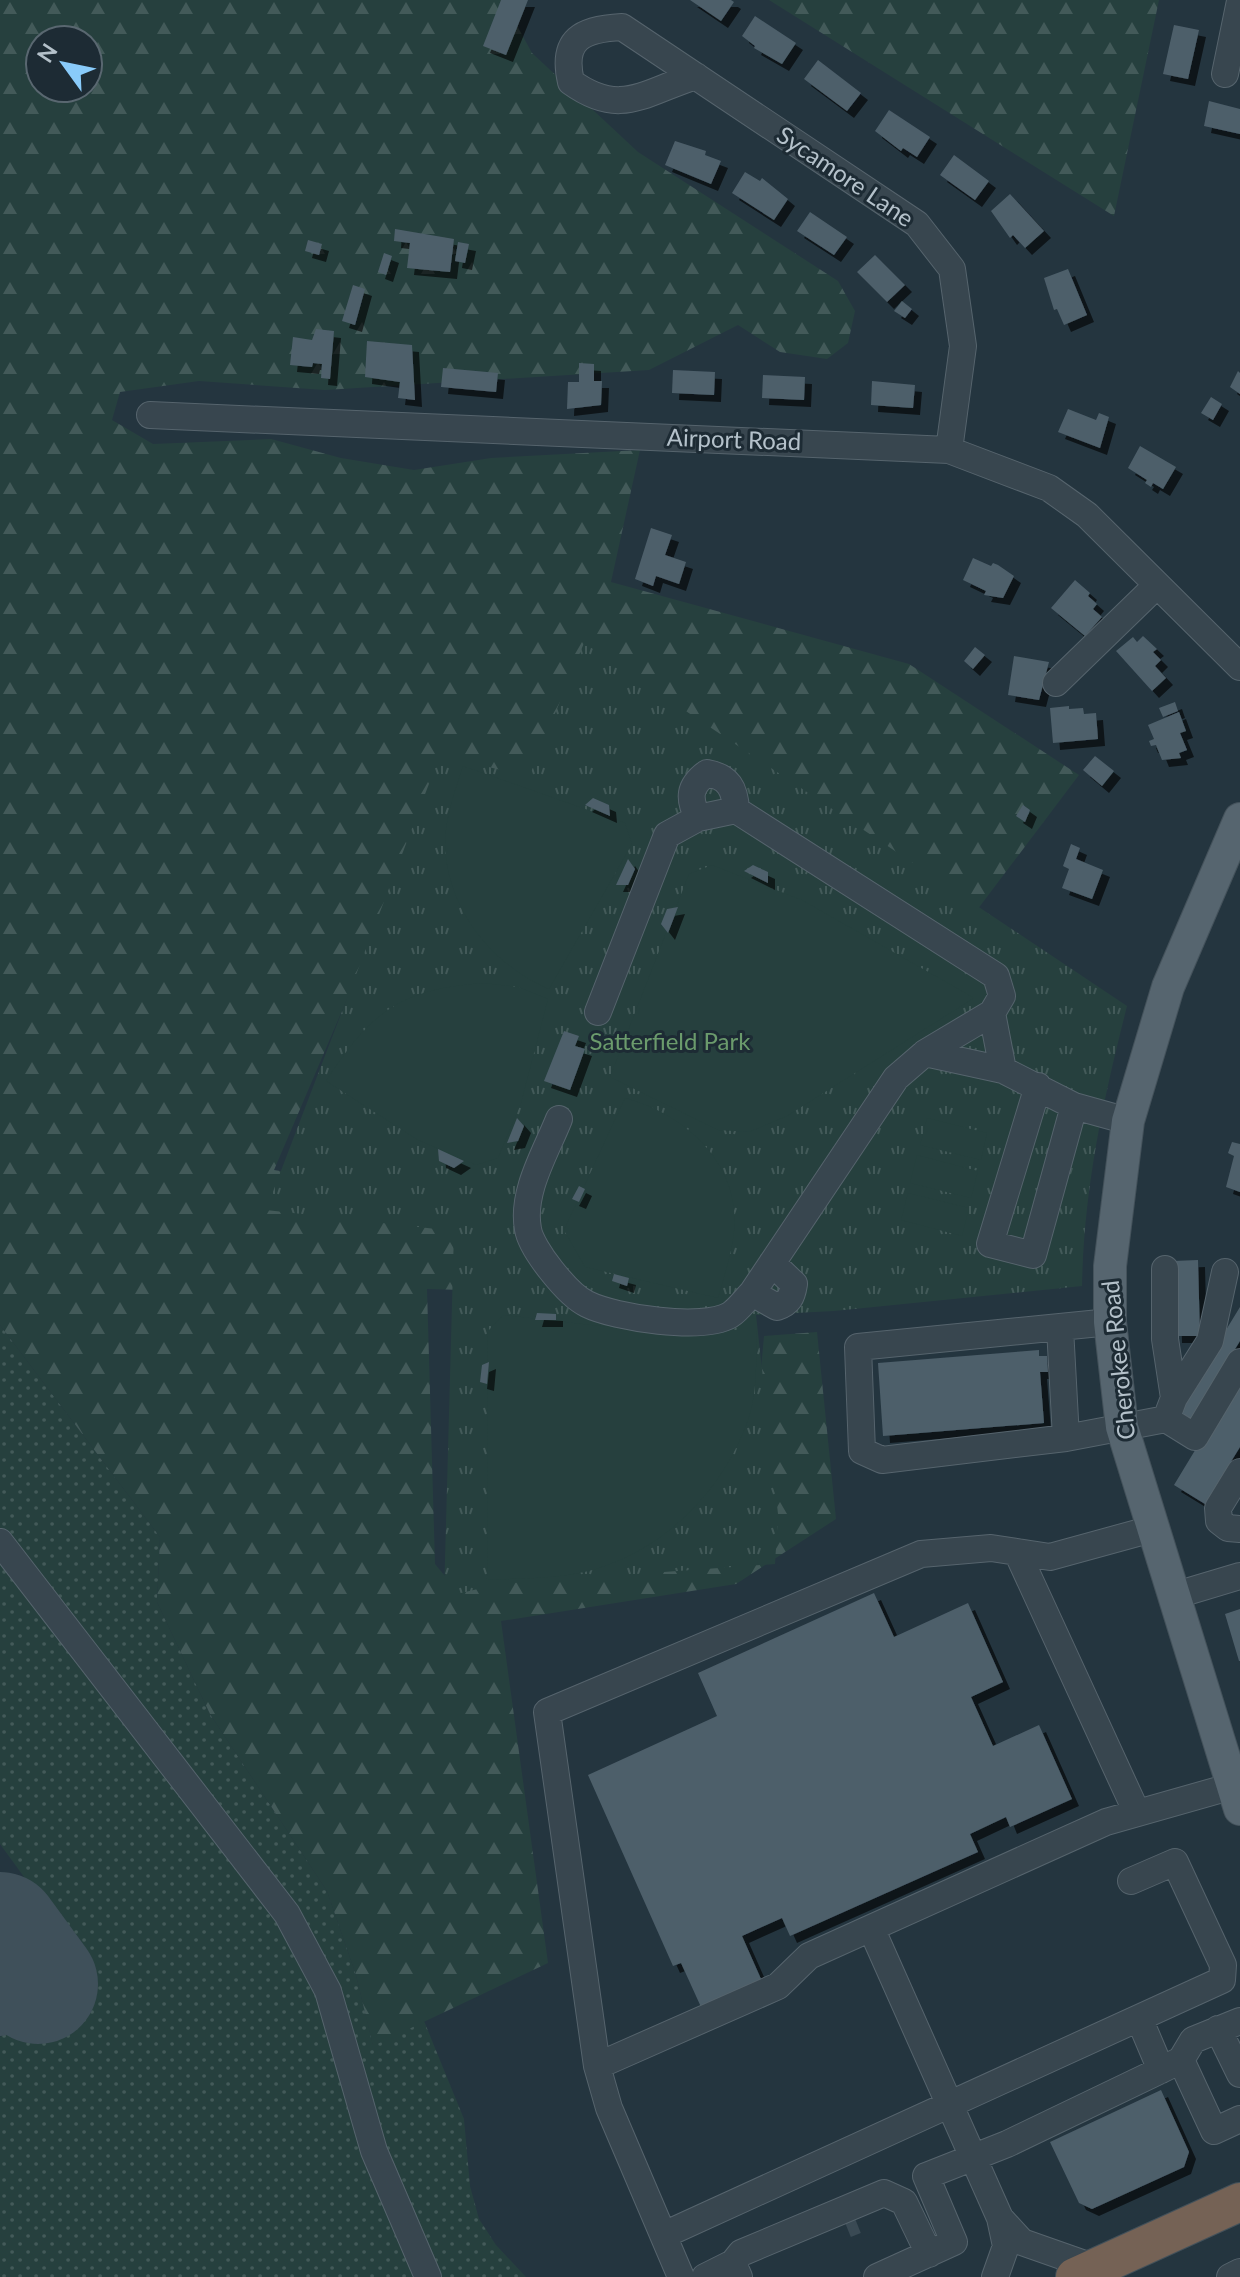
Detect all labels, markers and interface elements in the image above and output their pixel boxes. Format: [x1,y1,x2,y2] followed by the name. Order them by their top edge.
[24,24,104,104] north arrow
[31,38,63,67] text: N
[772,119,920,232] street label: Sycamore Lane
[666,422,802,455] street label: Airport Road
[590,1026,751,1055] park label: Satterfield Park
[1095,1279,1140,1441] street label: Cherokee Road

